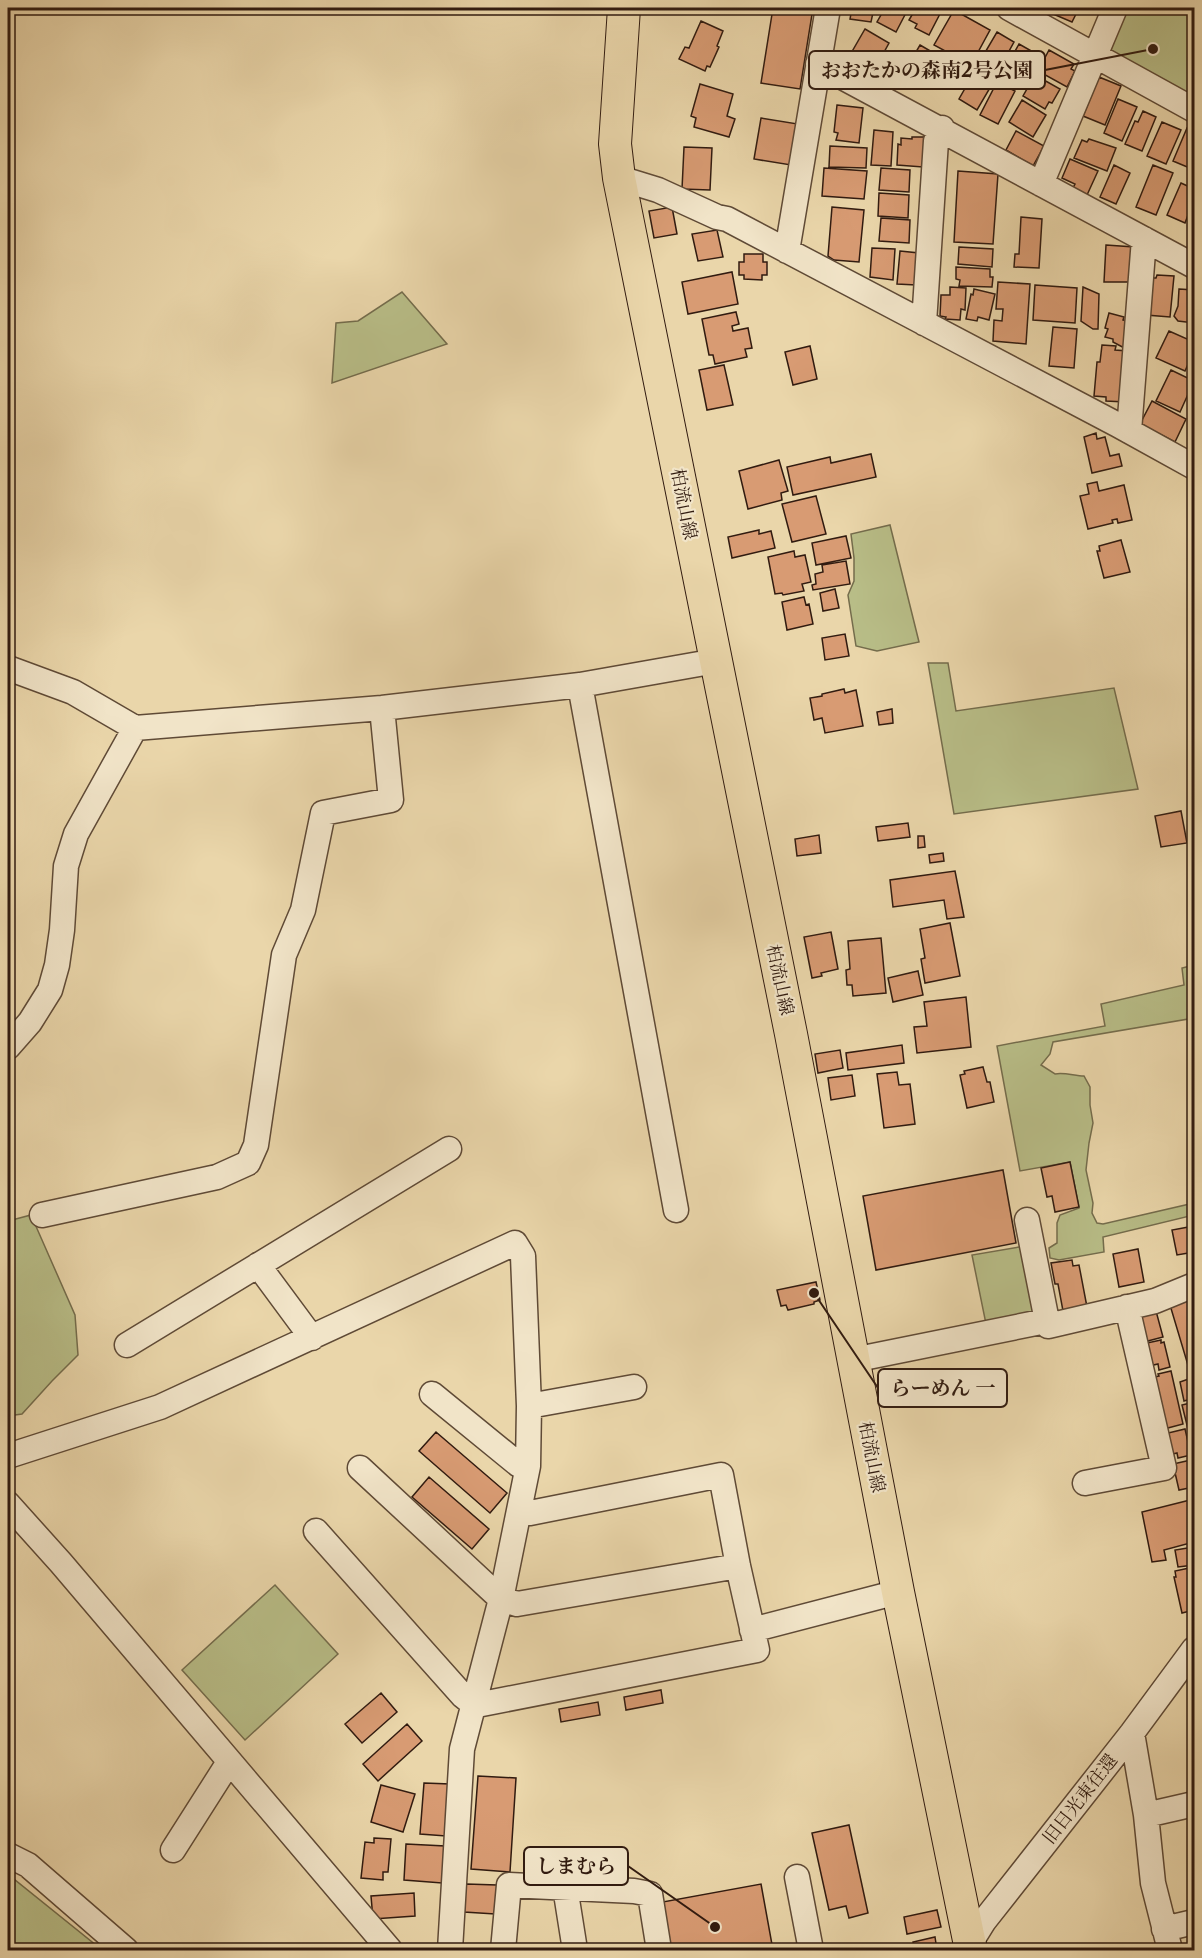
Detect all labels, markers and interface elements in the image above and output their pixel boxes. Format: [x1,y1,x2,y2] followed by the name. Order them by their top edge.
[809,51,1045,89] callout: おおたかの森南2号公園
[821,58,1033,82] text: おおたかの森南2号公園
[666,467,702,541] street label: 柏流山線
[762,942,798,1018] street label: 柏流山線
[878,1369,1007,1407] callout: らーめん 一
[890,1376,996,1400] text: らーめん 一
[854,1420,890,1494] street label: 柏流山線
[1038,1750,1122,1848] street label: 旧日光東往還
[524,1847,628,1885] callout: しまむら
[536,1854,616,1878] text: しまむら

